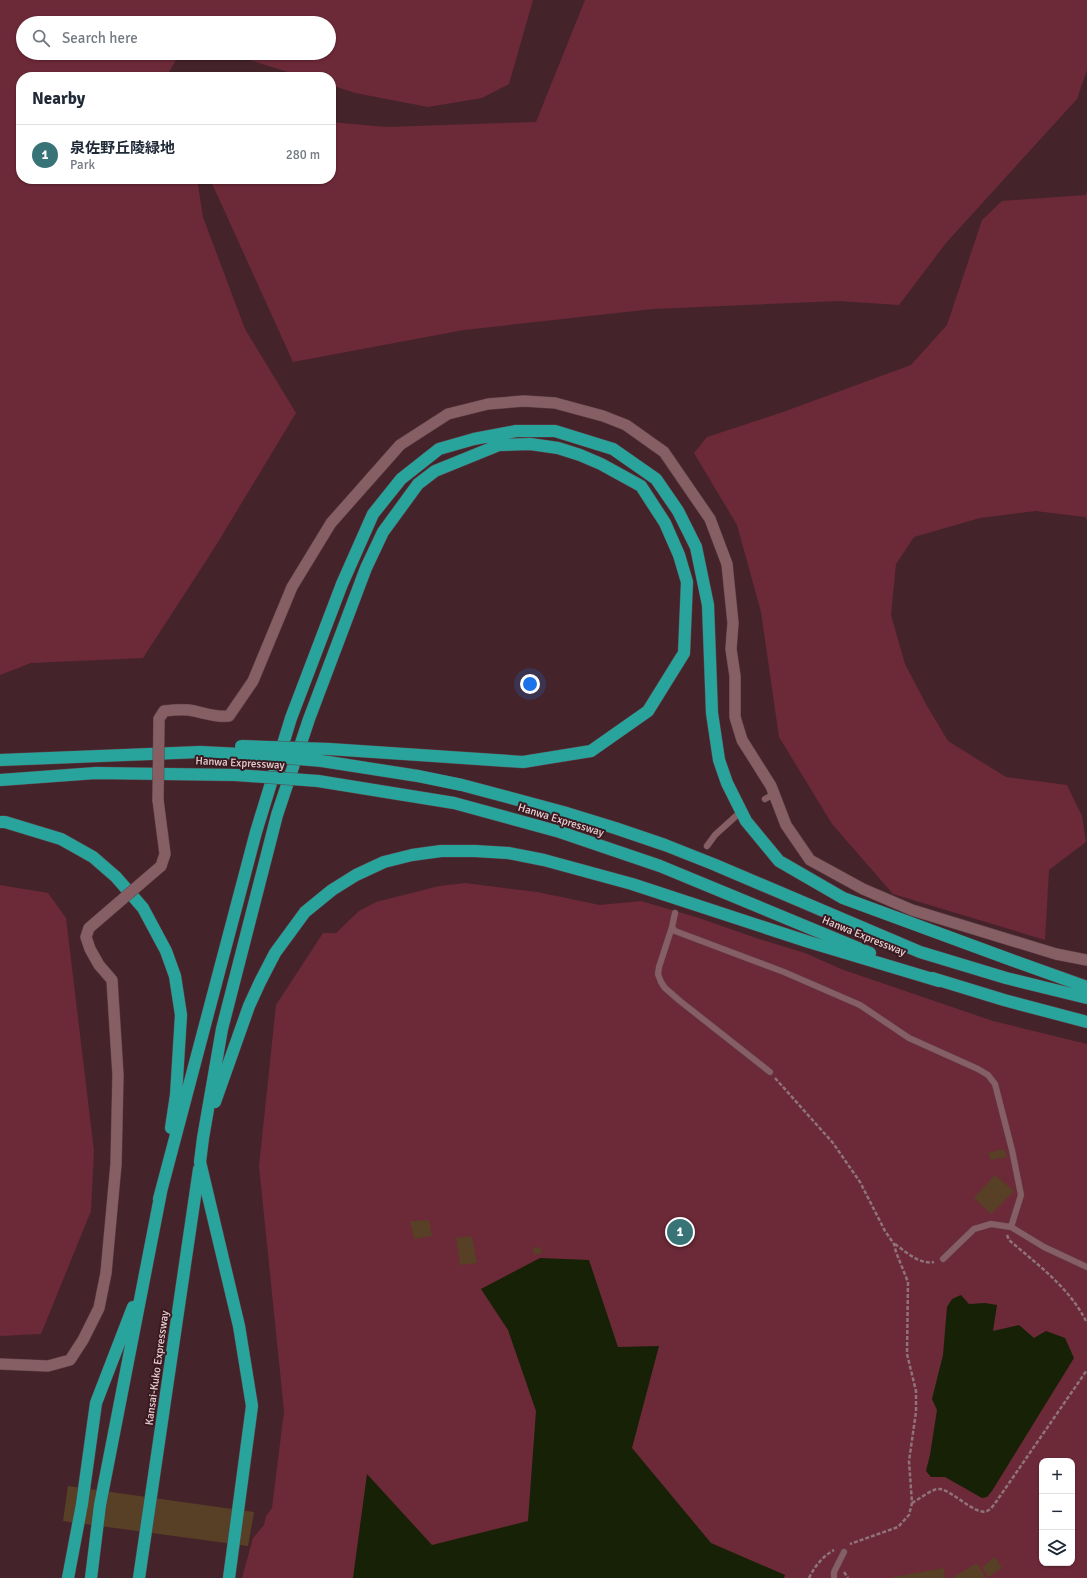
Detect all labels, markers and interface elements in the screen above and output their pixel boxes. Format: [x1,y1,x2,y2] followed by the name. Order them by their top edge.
[16,16,336,60] search box
[30,27,52,49] icon: search
[62,29,138,47] text: Search here
[32,88,85,109] text: Nearby
[70,139,175,157] text: 泉佐野丘陵緑地
[41,147,49,163] text: 1
[286,147,320,163] text: 280 m
[70,157,95,173] text: Park
[520,674,540,694] your location
[195,754,286,772] street label: Hanwa Expressway
[516,801,606,840] street label: Hanwa Expressway
[820,913,909,959] street label: Hanwa Expressway
[667,1217,693,1247] pin: 1
[143,1309,172,1426] street label: Kansai-Kuko Expressway
[1039,1458,1075,1566] map controls
[1039,1458,1075,1494] button: +
[1039,1494,1075,1530] button: −
[1039,1530,1075,1566] button: layers

